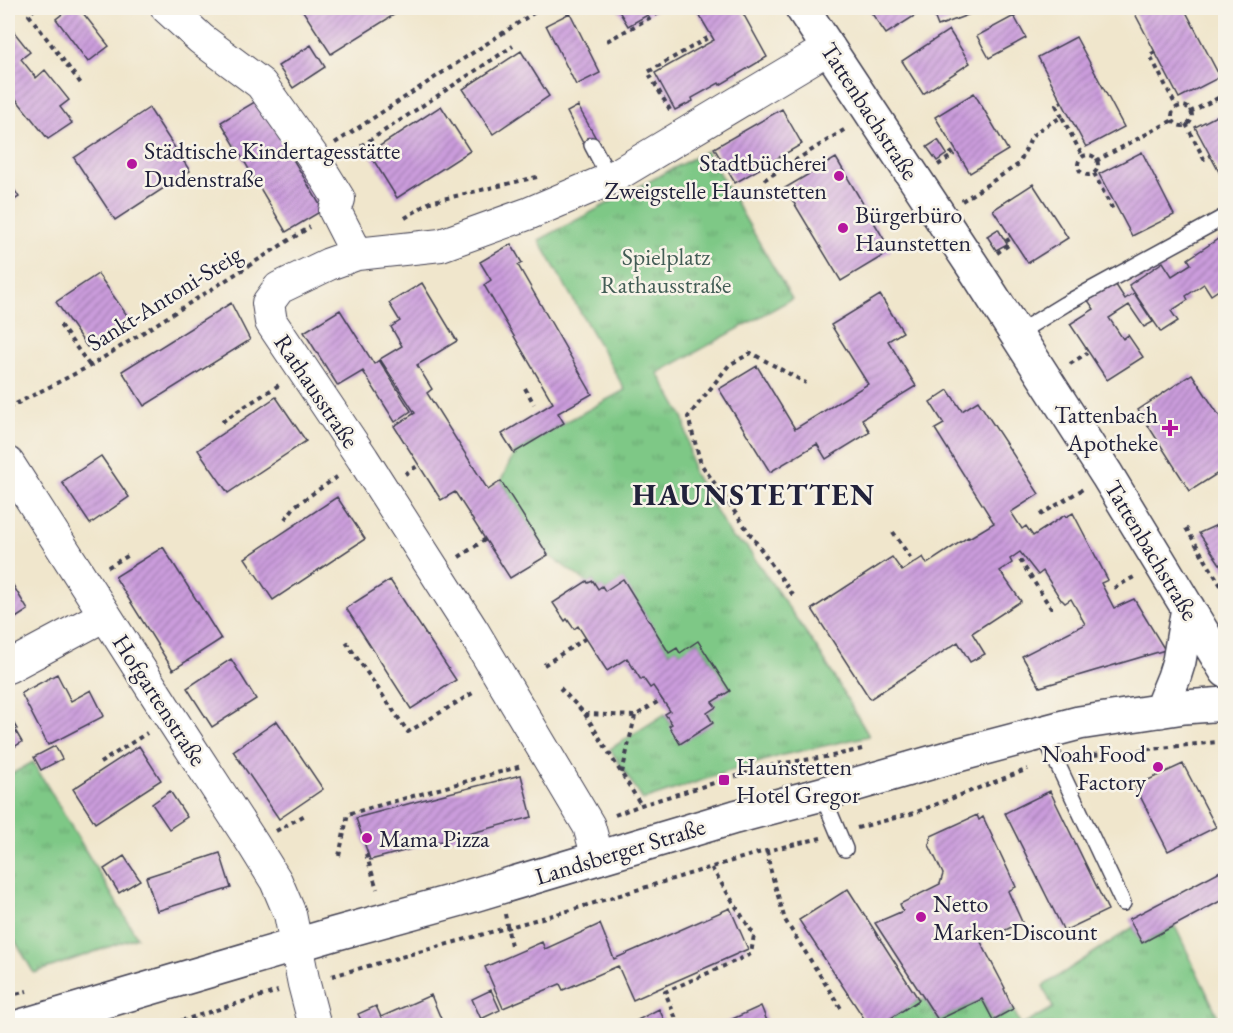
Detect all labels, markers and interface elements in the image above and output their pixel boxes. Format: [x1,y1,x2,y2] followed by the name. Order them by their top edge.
[814,36,926,186] street label: Tattenbachstraße
[144,135,400,194] place label: Städtische Kindertagesstätte Dudenstraße
[605,147,827,206] place label: Stadtbücherei Zweigstelle Haunstetten
[125,157,139,171] marker: Städtische Kindertagesstätte Dudenstraße
[832,169,846,183] marker: Stadtbücherei Zweigstelle Haunstetten
[855,199,971,258] place label: Bürgerbüro Haunstetten
[836,221,850,235] marker: Bürgerbüro Haunstetten
[81,238,248,358] street label: Sankt-Antoni-Steig
[601,241,731,300] park label: Spielplatz Rathausstraße
[268,328,366,454] street label: Rathausstraße
[1054,399,1158,458] place label: Tattenbach Apotheke
[1163,421,1177,435] marker: Tattenbach Apotheke
[1098,474,1206,626] street label: Tattenbachstraße
[632,475,876,514] district label: HAUNSTETTEN
[106,628,214,772] street label: Hofgartenstraße
[1041,738,1147,797] place label: Noah Food Factory
[736,751,860,810] place label: Haunstetten Hotel Gregor
[1151,760,1165,774] marker: Noah Food Factory
[717,773,731,787] marker: Haunstetten Hotel Gregor
[531,810,709,892] street label: Landsberger Straße
[379,823,490,854] place label: Mama Pizza
[360,831,374,845] marker: Mama Pizza
[933,888,1098,947] place label: Netto Marken-Discount
[914,910,928,924] marker: Netto Marken-Discount

